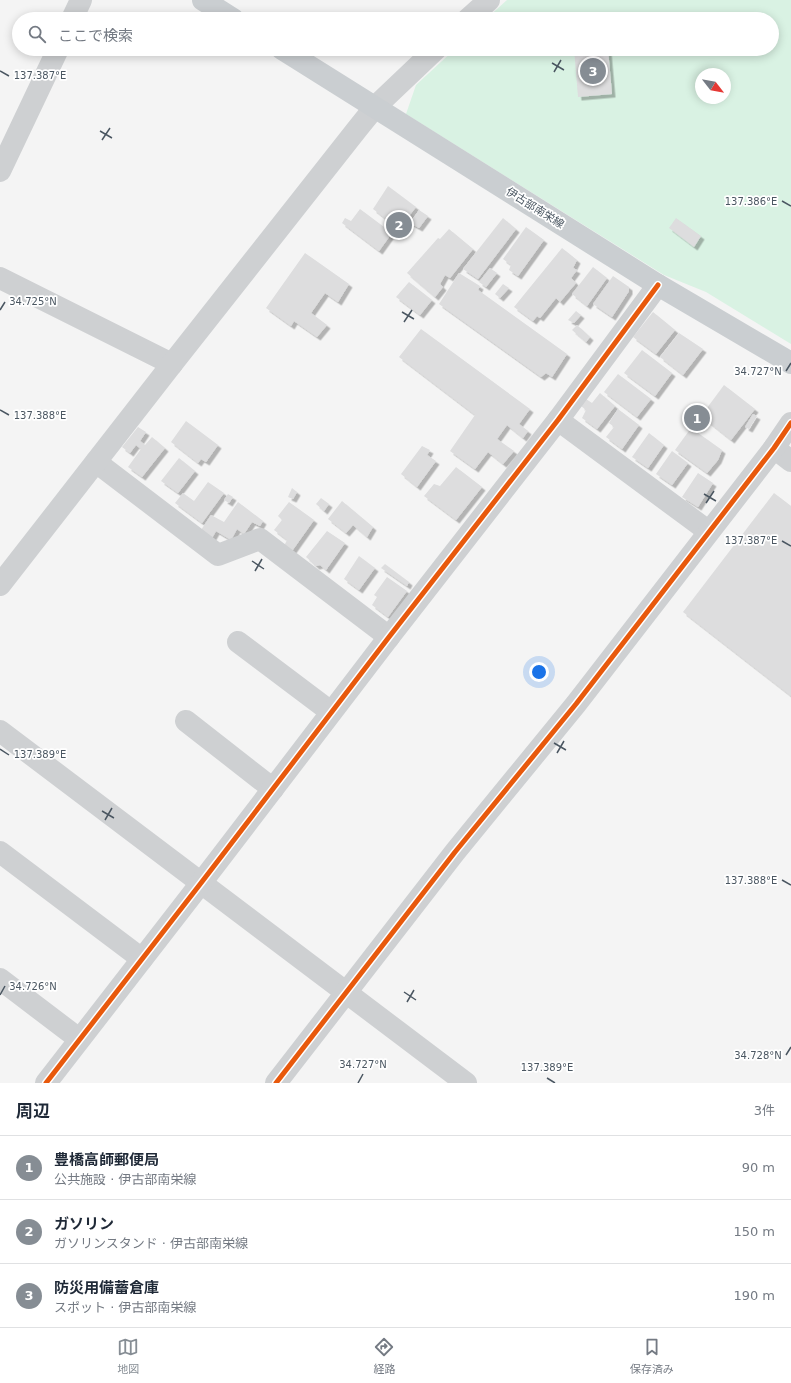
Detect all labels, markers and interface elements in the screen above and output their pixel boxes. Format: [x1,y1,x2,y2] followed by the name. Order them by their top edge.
[12,12,779,56] search box
[26,23,48,45] icon: search
[58,27,133,45] text: ここで検索
[580,56,606,86] pin: 3
[695,68,731,104] north arrow
[14,70,66,81] text: 137.387°E
[504,185,566,231] street label: 伊古部南栄線
[725,196,777,207] text: 137.386°E
[386,210,412,240] pin: 2
[9,296,57,307] text: 34.725°N
[734,366,782,377] text: 34.727°N
[684,403,710,433] pin: 1
[14,410,66,421] text: 137.388°E
[725,535,777,546] text: 137.387°E
[529,662,549,682] your location
[14,749,66,760] text: 137.389°E
[725,875,777,886] text: 137.388°E
[9,981,57,992] text: 34.726°N
[734,1050,782,1061] text: 34.728°N
[339,1059,387,1070] text: 34.727°N
[521,1062,573,1073] text: 137.389°E
[16,1101,50,1121] text: 周辺
[754,1103,775,1118] text: 3件
[54,1151,159,1169] text: 豊橋高師郵便局
[24,1160,34,1175] text: 1
[742,1160,775,1175] text: 90 m
[54,1172,196,1187] text: 公共施設 · 伊古部南栄線
[54,1215,114,1233] text: ガソリン
[24,1224,34,1239] text: 2
[733,1224,775,1239] text: 150 m
[54,1236,248,1251] text: ガソリンスタンド · 伊古部南栄線
[54,1279,159,1297] text: 防災用備蓄倉庫
[24,1288,34,1303] text: 3
[733,1288,775,1303] text: 190 m
[54,1300,196,1315] text: スポット · 伊古部南栄線
[117,1336,139,1376] tab: 地図
[373,1336,395,1376] tab: 経路
[630,1336,674,1376] tab: 保存済み

